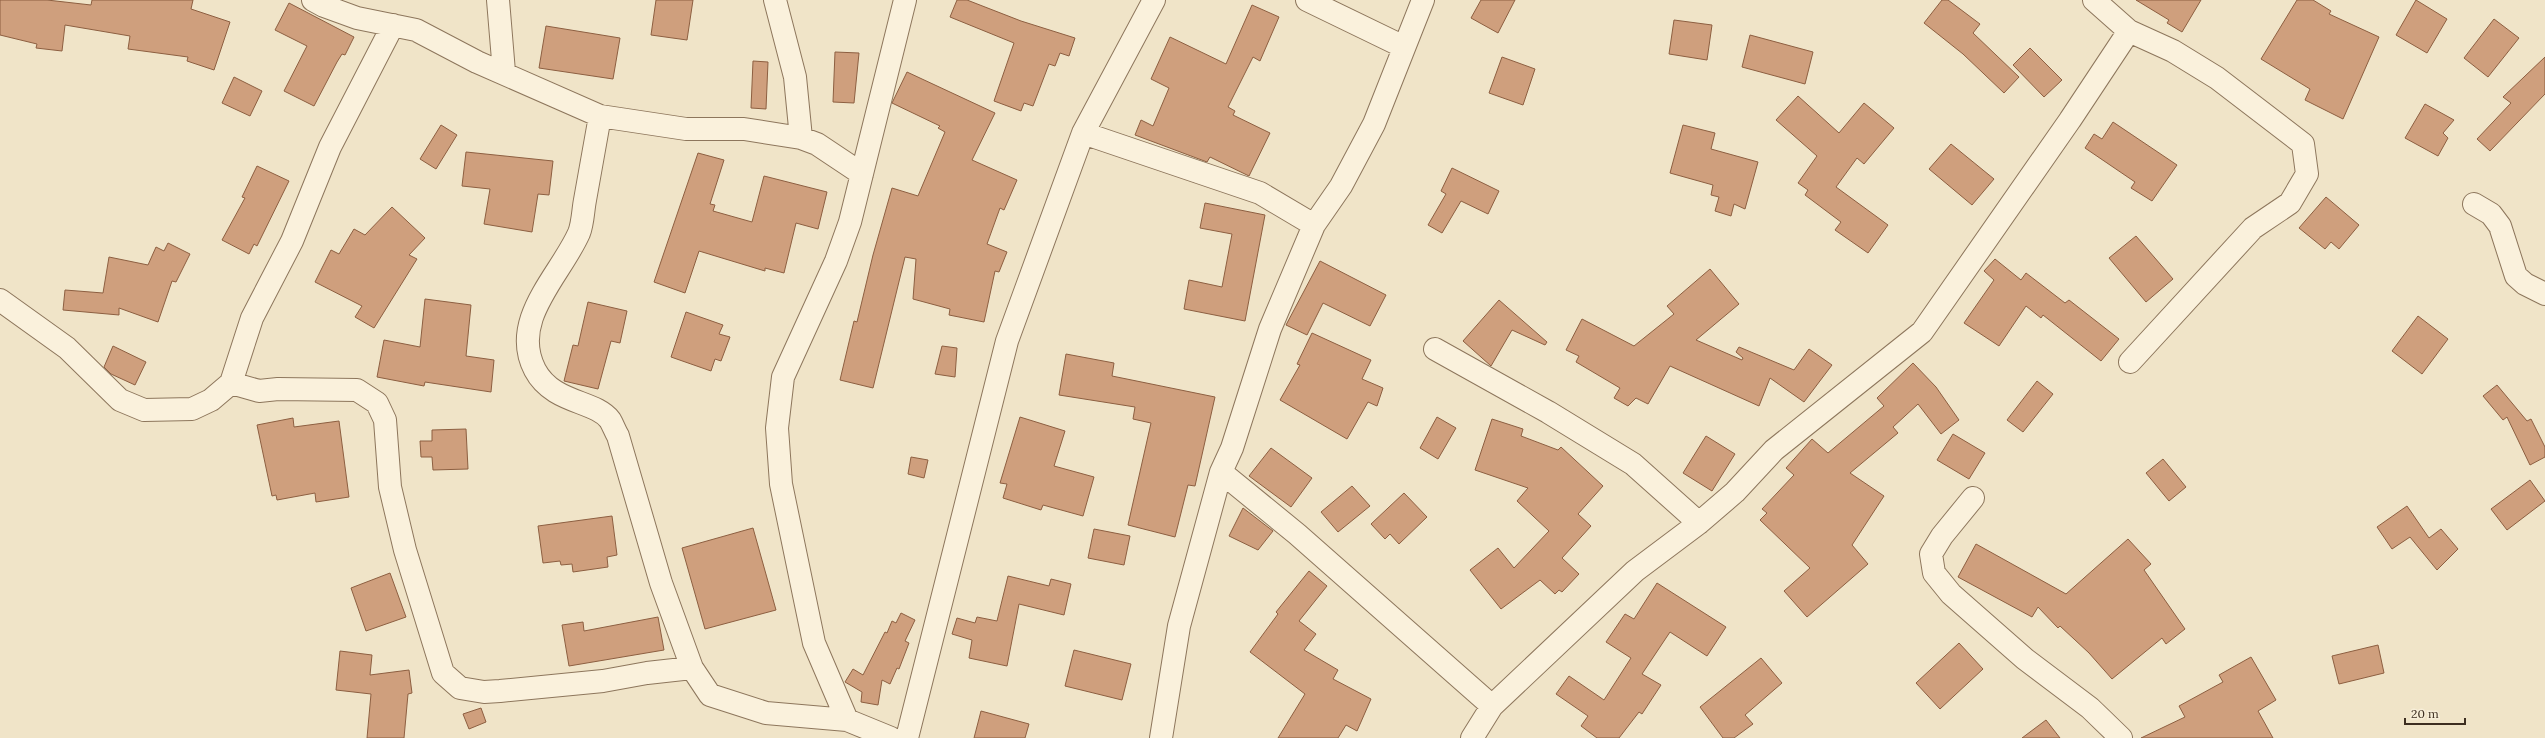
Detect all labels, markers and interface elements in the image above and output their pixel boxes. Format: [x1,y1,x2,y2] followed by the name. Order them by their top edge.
[2405,700,2465,726] scale bar
[2411,706,2439,721] text: 20 m

